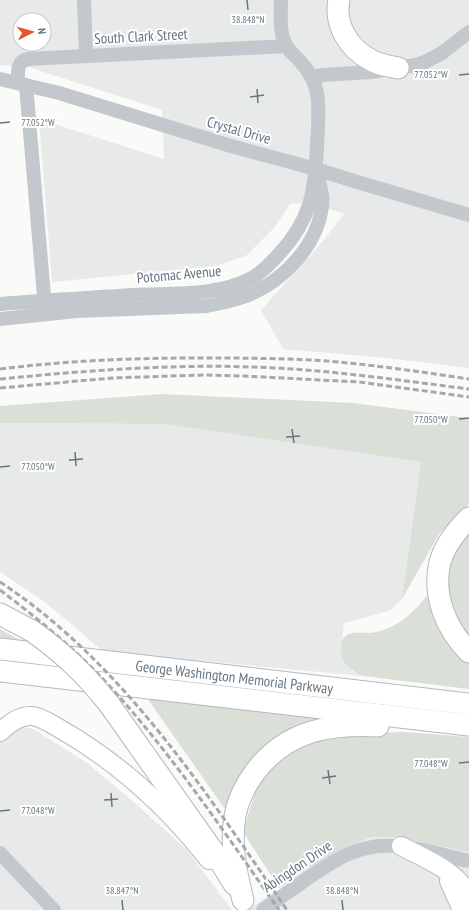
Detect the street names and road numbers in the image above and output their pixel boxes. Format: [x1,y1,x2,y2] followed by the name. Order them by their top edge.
[94,24,188,48] street label: South Clark Street
[205,112,273,148] street label: Crystal Drive
[136,261,222,287] street label: Potomac Avenue
[135,655,334,698] street label: George Washington Memorial Parkway
[259,836,335,896] street label: Abingdon Drive

